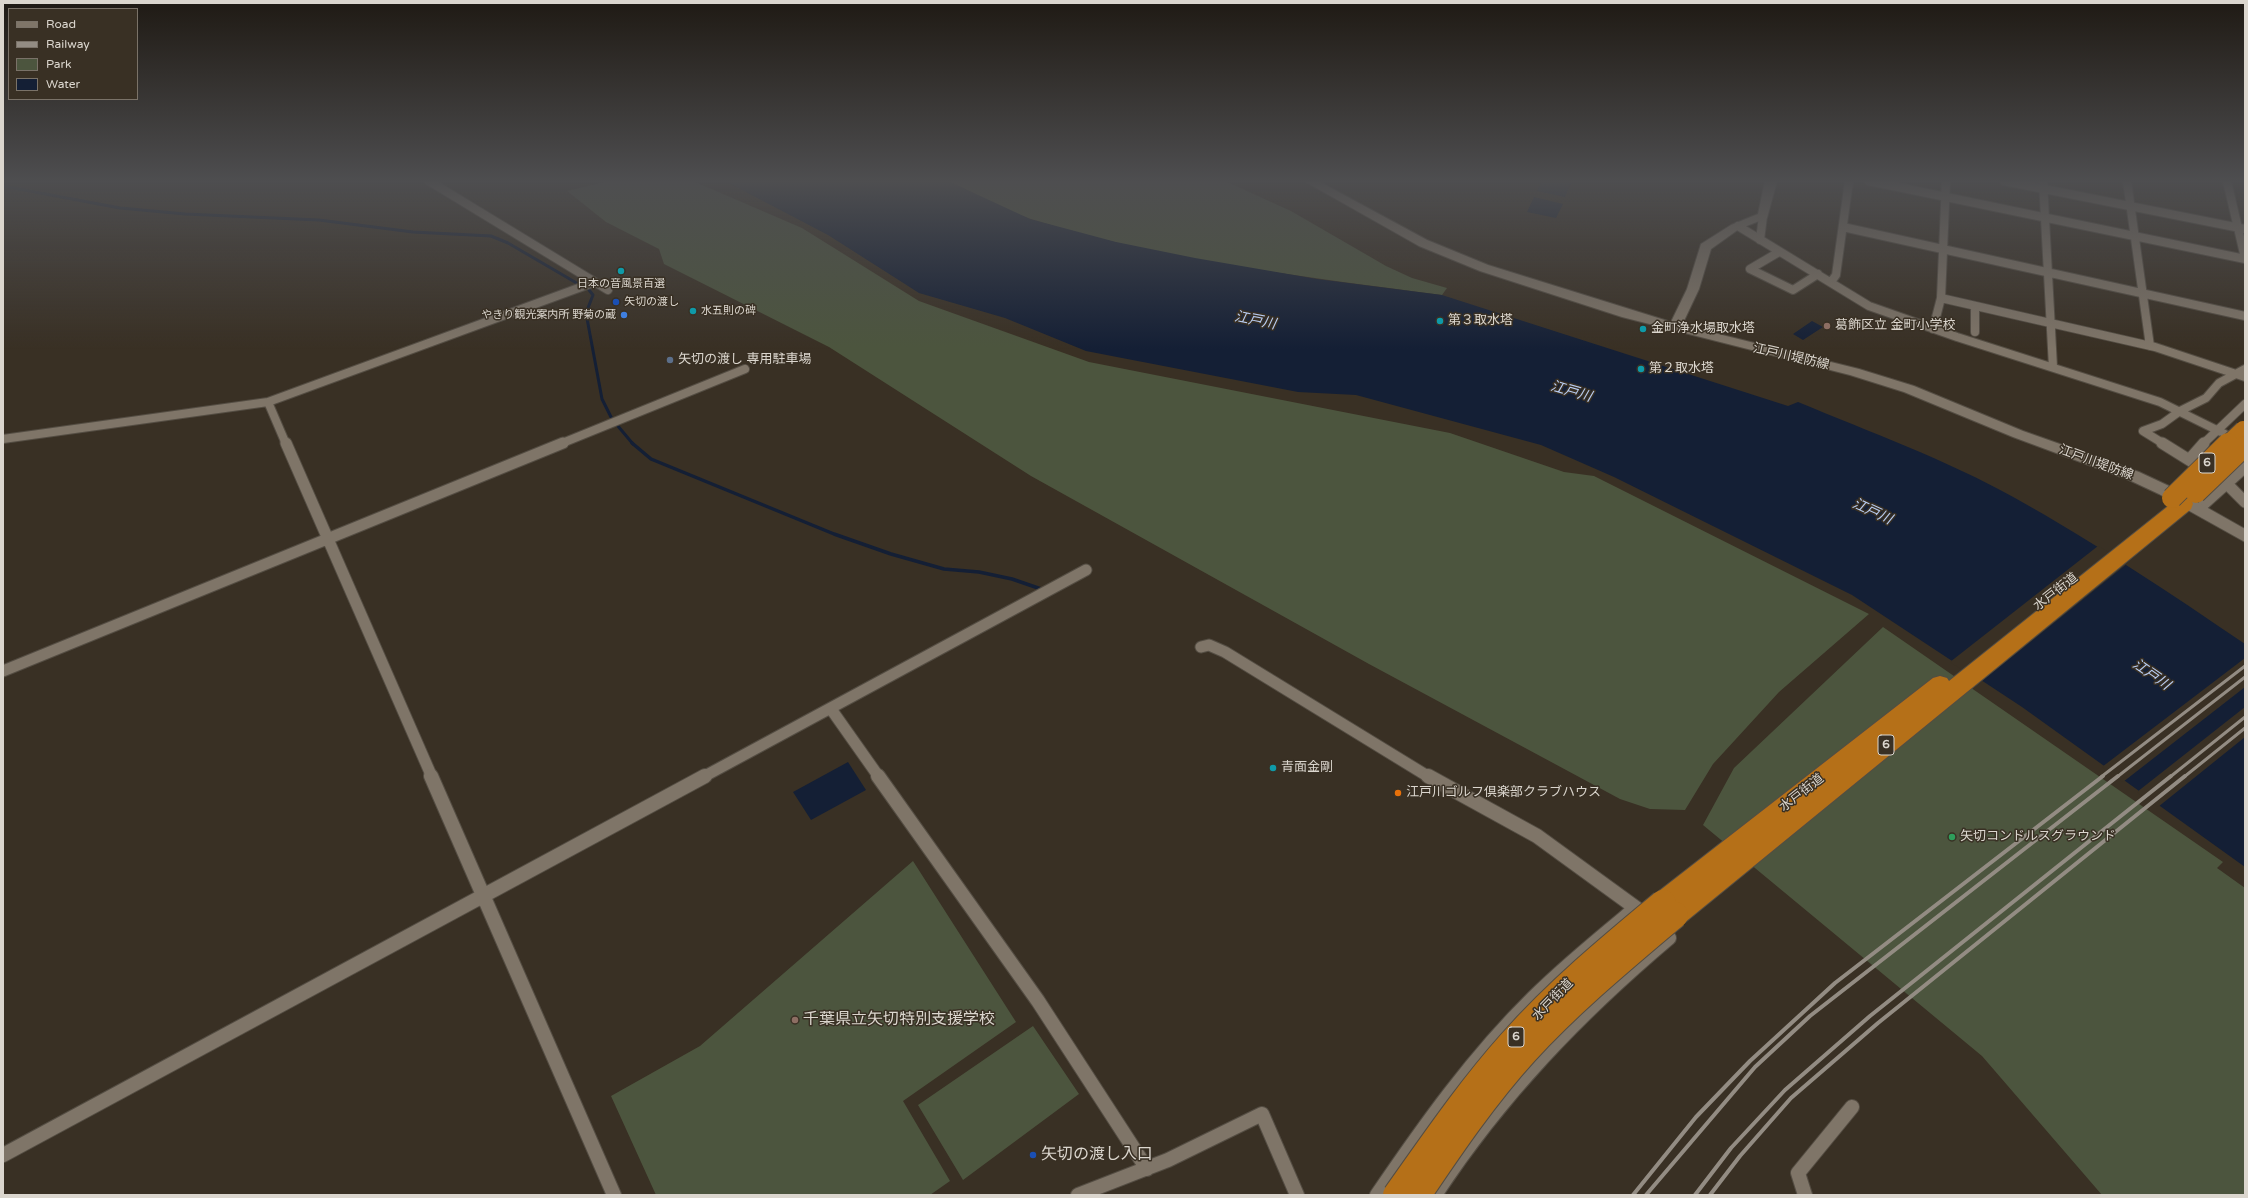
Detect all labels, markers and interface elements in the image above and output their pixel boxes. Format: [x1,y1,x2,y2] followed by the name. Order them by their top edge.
[8,8,138,100] legend
[46,17,76,31] text: Road
[46,37,90,51] text: Railway
[46,57,72,71] text: Park
[46,77,80,91] text: Water
[616,266,626,276] marker: 日本の音風景百選
[577,277,665,291] place label: 日本の音風景百選
[624,295,679,309] place label: 矢切の渡し
[611,297,621,307] marker: 矢切の渡し
[701,304,756,318] place label: 水五則の碑
[688,306,698,316] marker: 水五則の碑
[481,308,616,322] place label: やきり観光案内所 野菊の蔵
[1233,309,1277,333] water label: 江戸川
[619,310,629,320] marker: やきり観光案内所 野菊の蔵
[1448,313,1513,329] place label: 第３取水塔
[1435,316,1445,326] marker: 第３取水塔
[1835,318,1955,334] place label: 葛飾区立 金町小学校
[1651,321,1755,337] place label: 金町浄水場取水塔
[1822,321,1832,331] marker: 葛飾区立 金町小学校
[1638,324,1648,334] marker: 金町浄水場取水塔
[1751,341,1831,373] street label: 江戸川堤防線
[678,352,811,368] place label: 矢切の渡し 専用駐車場
[665,355,675,365] marker: 矢切の渡し 専用駐車場
[1649,361,1714,377] place label: 第２取水塔
[1636,364,1646,374] marker: 第２取水塔
[1548,378,1594,406] water label: 江戸川
[2057,442,2135,484] street label: 江戸川堤防線
[2199,453,2215,473] road number: 6
[1849,496,1895,528] water label: 江戸川
[2031,570,2081,614] street label: 水戸街道
[2129,656,2173,694] water label: 江戸川
[1878,735,1894,755] road number: 6
[1281,760,1333,776] place label: 青面金剛
[1268,763,1278,773] marker: 青面金剛
[1777,771,1827,815] street label: 水戸街道
[1406,785,1601,801] place label: 江戸川ゴルフ倶楽部クラブハウス
[1393,788,1403,798] marker: 江戸川ゴルフ倶楽部クラブハウス
[1960,829,2116,845] place label: 矢切コンドルスグラウンド
[1947,832,1957,842] marker: 矢切コンドルスグラウンド
[1529,976,1577,1024] street label: 水戸街道
[803,1010,995,1030] place label: 千葉県立矢切特別支援学校
[790,1015,800,1025] marker: 千葉県立矢切特別支援学校
[1508,1027,1524,1047] road number: 6
[1041,1145,1153,1165] place label: 矢切の渡し入口
[1028,1150,1038,1160] marker: 矢切の渡し入口

